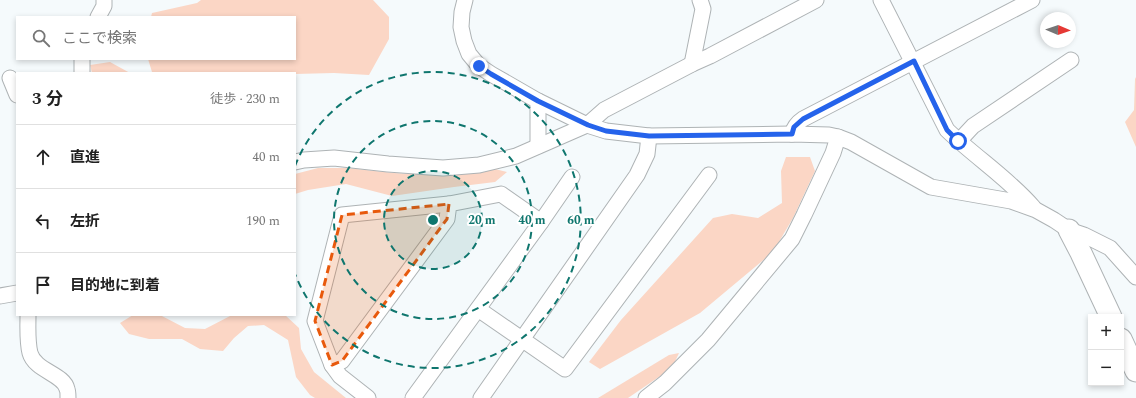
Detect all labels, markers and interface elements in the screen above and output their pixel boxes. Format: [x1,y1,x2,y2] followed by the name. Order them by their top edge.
[1040,12,1076,48] north arrow
[16,16,296,60] search box
[30,27,52,49] icon: search
[62,27,137,50] text: ここで検索
[470,57,488,75] route end
[32,86,63,112] text: 3 分
[210,89,280,109] text: 徒歩 · 230 m
[949,132,967,150] route start
[32,146,54,168] icon: ahead
[70,146,100,169] text: 直進
[253,147,280,167] text: 40 m
[32,210,54,232] icon: left
[70,210,100,233] text: 左折
[246,211,280,231] text: 190 m
[468,211,496,230] text: 20 m
[518,211,546,230] text: 40 m
[567,211,595,230] text: 60 m
[426,213,440,227] centre of rings
[32,274,54,296] icon: arrive
[70,274,160,297] text: 目的地に到着
[1088,314,1124,386] map controls
[1088,314,1124,350] button: +
[1088,350,1124,386] button: −

